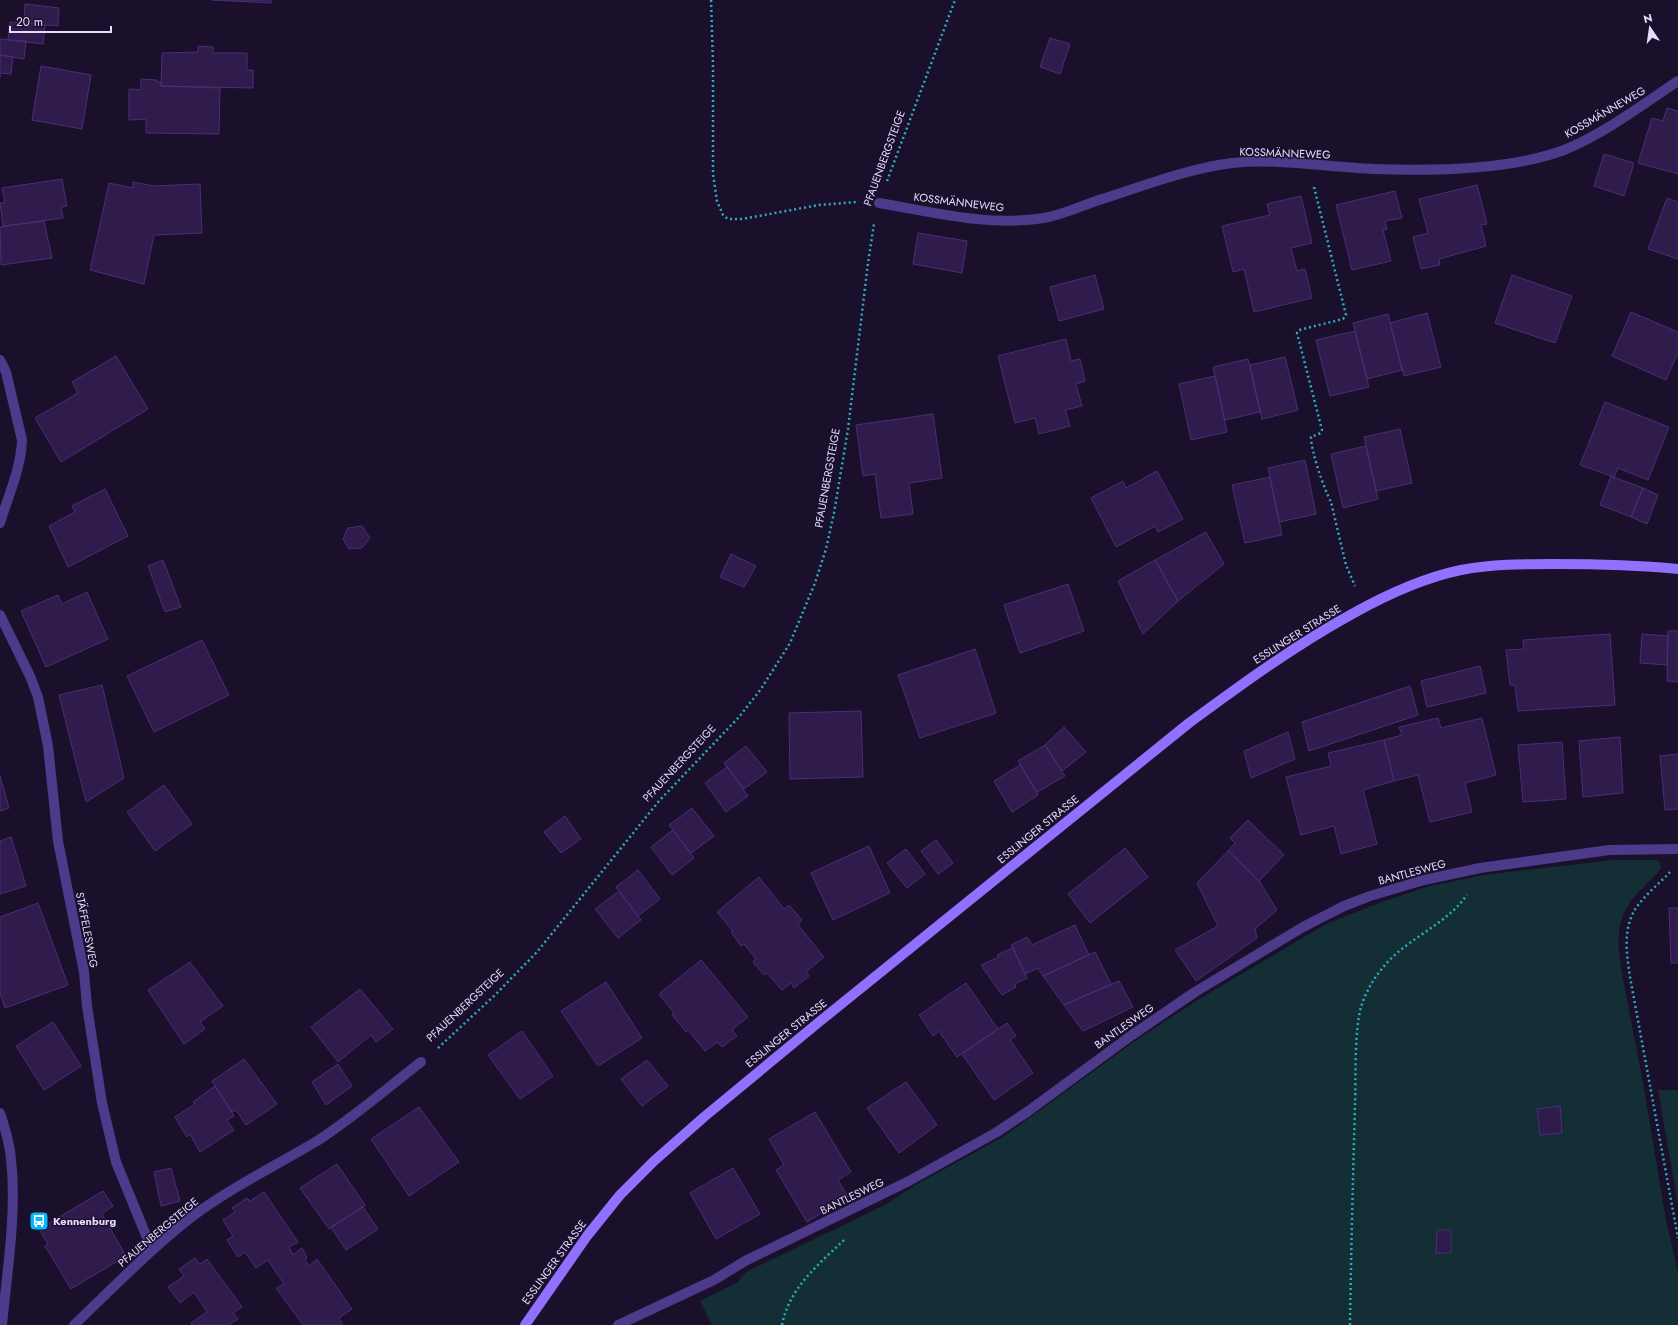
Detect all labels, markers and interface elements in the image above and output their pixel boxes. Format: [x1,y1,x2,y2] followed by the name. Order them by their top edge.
[10,8,111,34] scale bar
[1630,8,1670,48] north arrow
[1642,9,1654,27] text: N
[16,13,43,31] text: 20 m
[1562,82,1649,142] street label: KOSSMÄNNEWEG
[859,108,909,208] street label: PFAUENBERGSTEIGE
[1239,143,1331,163] street label: KOSSMÄNNEWEG
[913,189,1006,216] street label: KOSSMÄNNEWEG
[810,427,844,529] street label: PFAUENBERGSTEIGE
[1250,600,1344,668] street label: ESSLINGER STRASSE
[639,721,719,805] street label: PFAUENBERGSTEIGE
[994,791,1082,867] street label: ESSLINGER STRASSE
[1376,855,1448,889] street label: BANTLESWEG
[72,891,102,970] street label: STÄFFELESWEG
[423,965,507,1045] street label: PFAUENBERGSTEIGE
[742,995,830,1071] street label: ESSLINGER STRASSE
[1091,999,1157,1052] street label: BANTLESWEG
[817,1173,887,1218] street label: BANTLESWEG
[114,1193,202,1271] street label: PFAUENBERGSTEIGE
[28,1210,50,1232] bus stop icon: Kennenburg
[53,1213,116,1229] place label: Kennenburg
[518,1216,590,1308] street label: ESSLINGER STRASSE

